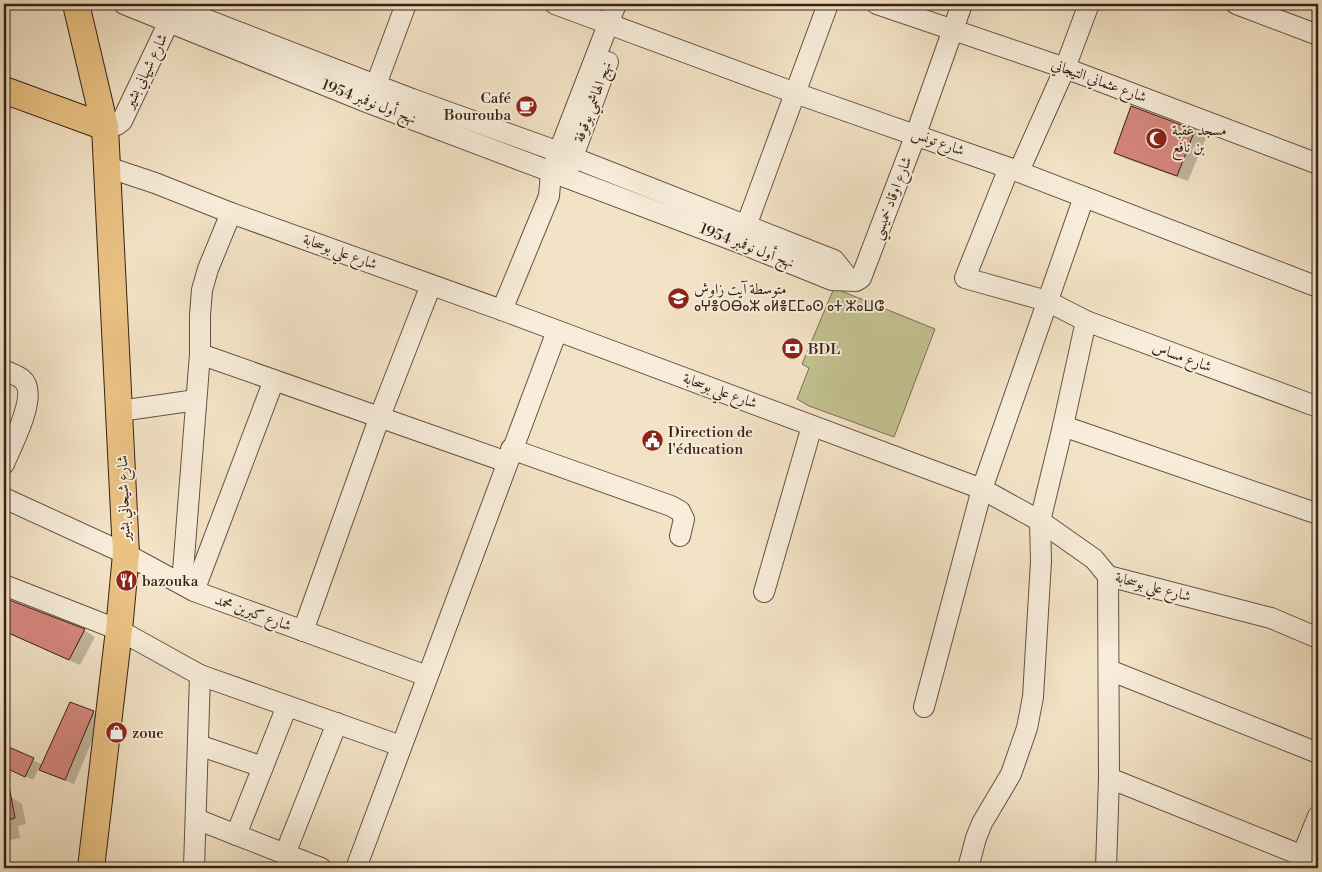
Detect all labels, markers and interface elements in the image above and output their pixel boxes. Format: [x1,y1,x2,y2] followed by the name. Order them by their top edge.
[119,30,175,115] street label: شارع شيهاني بشير
[1048,55,1149,110] street label: شارع عثماني التيجاني
[570,59,620,146] street label: نهج الهاشمي بوقوفة
[317,73,420,133] street label: نهج أول نوفمبر 1954
[443,89,511,125] place label: Café Bourouba
[515,95,539,119] cafe icon: Café Bourouba
[1172,121,1227,161] place label: مسجد عقبة بن نافع
[908,124,967,163] street label: شارع تونس
[1144,127,1168,151] mosque icon: مسجد عقبة بن نافع
[867,154,920,244] street label: شارع اوقاد خميسي
[695,217,798,277] street label: نهج أول نوفمبر 1954
[299,230,380,278] street label: شارع علي بوسحابة
[694,280,885,316] place label: متوسطة آيت زاوش ⴰⵖⴻⵔⴱⴰⵣ ⴰⵍⴻⵎⵎⴰⵙ ⴰⵜ ⵣⴰⵡⵛ
[666,286,690,310] school or university icon: متوسطة آيت زاوش ⴰⵖⴻⵔⴱⴰⵣ ⴰⵍⴻⵎⵎⴰⵙ ⴰⵜ ⵣⴰⵡⵛ
[780,337,804,361] bank icon: BDL
[1149,338,1214,379] street label: شارع مساس
[807,340,840,359] place label: BDL
[679,369,760,417] street label: شارع علي بوسحابة
[668,423,753,459] place label: Direction de l'éducation
[640,429,664,453] public building icon: Direction de l'éducation
[113,455,138,543] street label: شارع شيحاني بشير
[1112,568,1193,610] street label: شارع علي بوسحابة
[114,569,138,593] restaurant icon: bazouka
[142,572,199,591] place label: bazouka
[211,590,294,638] street label: شارع كبرين محمد
[104,721,128,745] shop icon: zoue
[132,724,164,743] place label: zoue

